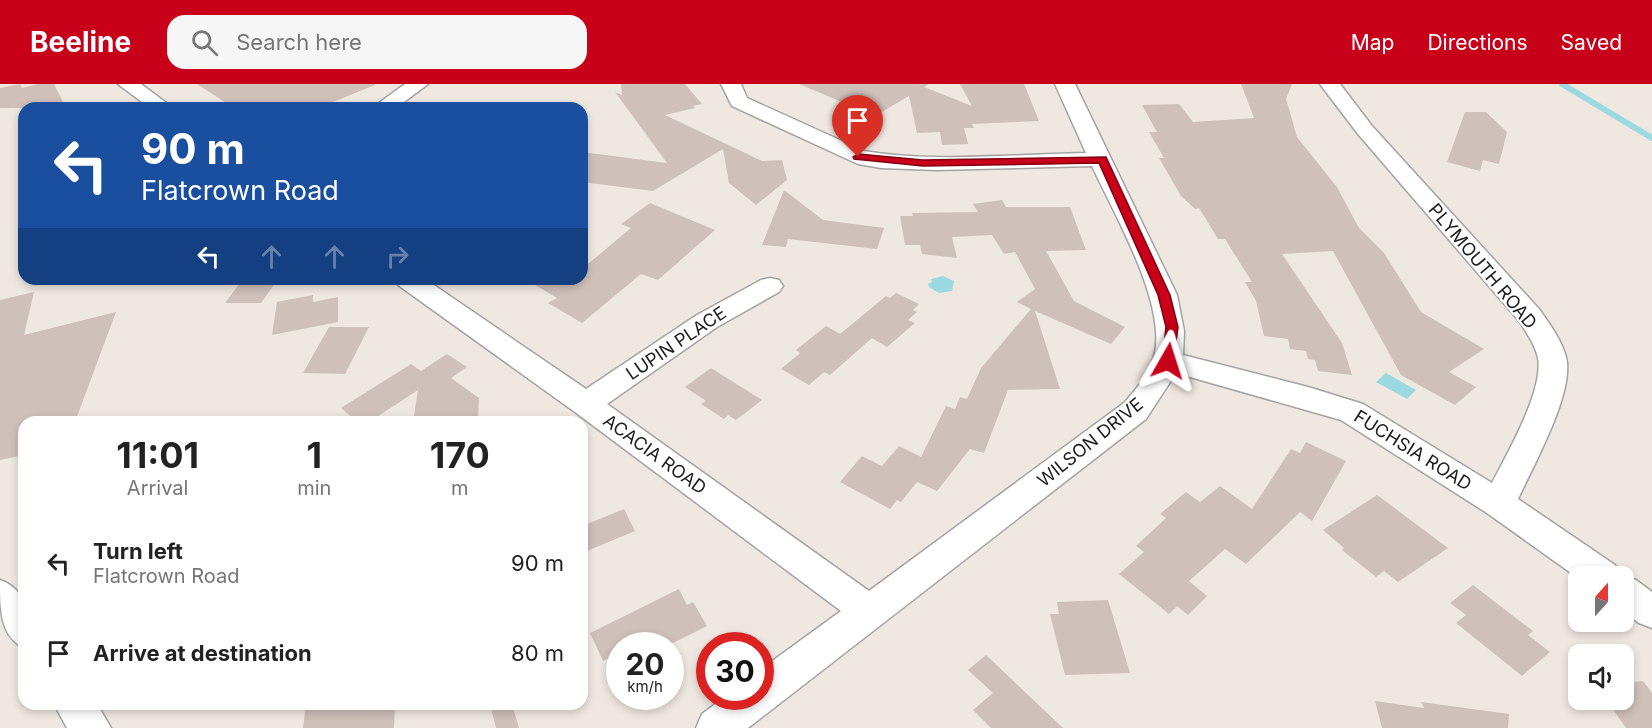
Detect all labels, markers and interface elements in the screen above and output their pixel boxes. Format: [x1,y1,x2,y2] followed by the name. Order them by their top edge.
[167,15,587,69] search box
[30,25,131,59] text: Beeline
[188,26,221,59] icon: search
[236,29,362,55] text: Search here
[1351,30,1394,55] text: Map
[1427,30,1528,55] text: Directions
[1561,30,1622,55] text: Saved
[832,95,883,157] pin
[841,104,874,137] icon: arrive
[141,123,245,174] text: 90 m
[42,126,120,204] icon: left
[141,174,339,207] text: Flatcrown Road
[1425,199,1541,333] street label: PLYMOUTH ROAD
[192,240,225,273] icon: left
[255,240,288,273] icon: ahead
[318,240,351,273] icon: ahead
[381,240,414,273] icon: right
[622,302,730,384] street label: LUPIN PLACE
[1136,329,1200,393] position arrow
[1033,393,1147,491] street label: WILSON DRIVE
[1350,405,1476,495] street label: FUCHSIA ROAD
[599,410,711,498] street label: ACACIA ROAD
[116,433,199,477] text: 11:01
[307,433,322,477] text: 1
[430,433,490,477] text: 170
[127,476,188,500] text: Arrival
[297,476,331,500] text: min
[451,476,468,500] text: m
[93,538,183,564] text: Turn left
[42,547,75,580] icon: left
[511,550,564,576] text: 90 m
[93,564,240,588] text: Flatcrown Road
[1568,566,1634,632] north arrow
[1568,566,1634,710] map controls
[696,632,774,710] speed limit sign: 30
[42,637,75,670] icon: arrive
[93,640,312,666] text: Arrive at destination
[511,640,564,666] text: 80 m
[1568,644,1634,710] button: sound
[625,646,665,682] text: 20
[627,677,663,696] text: km/h

